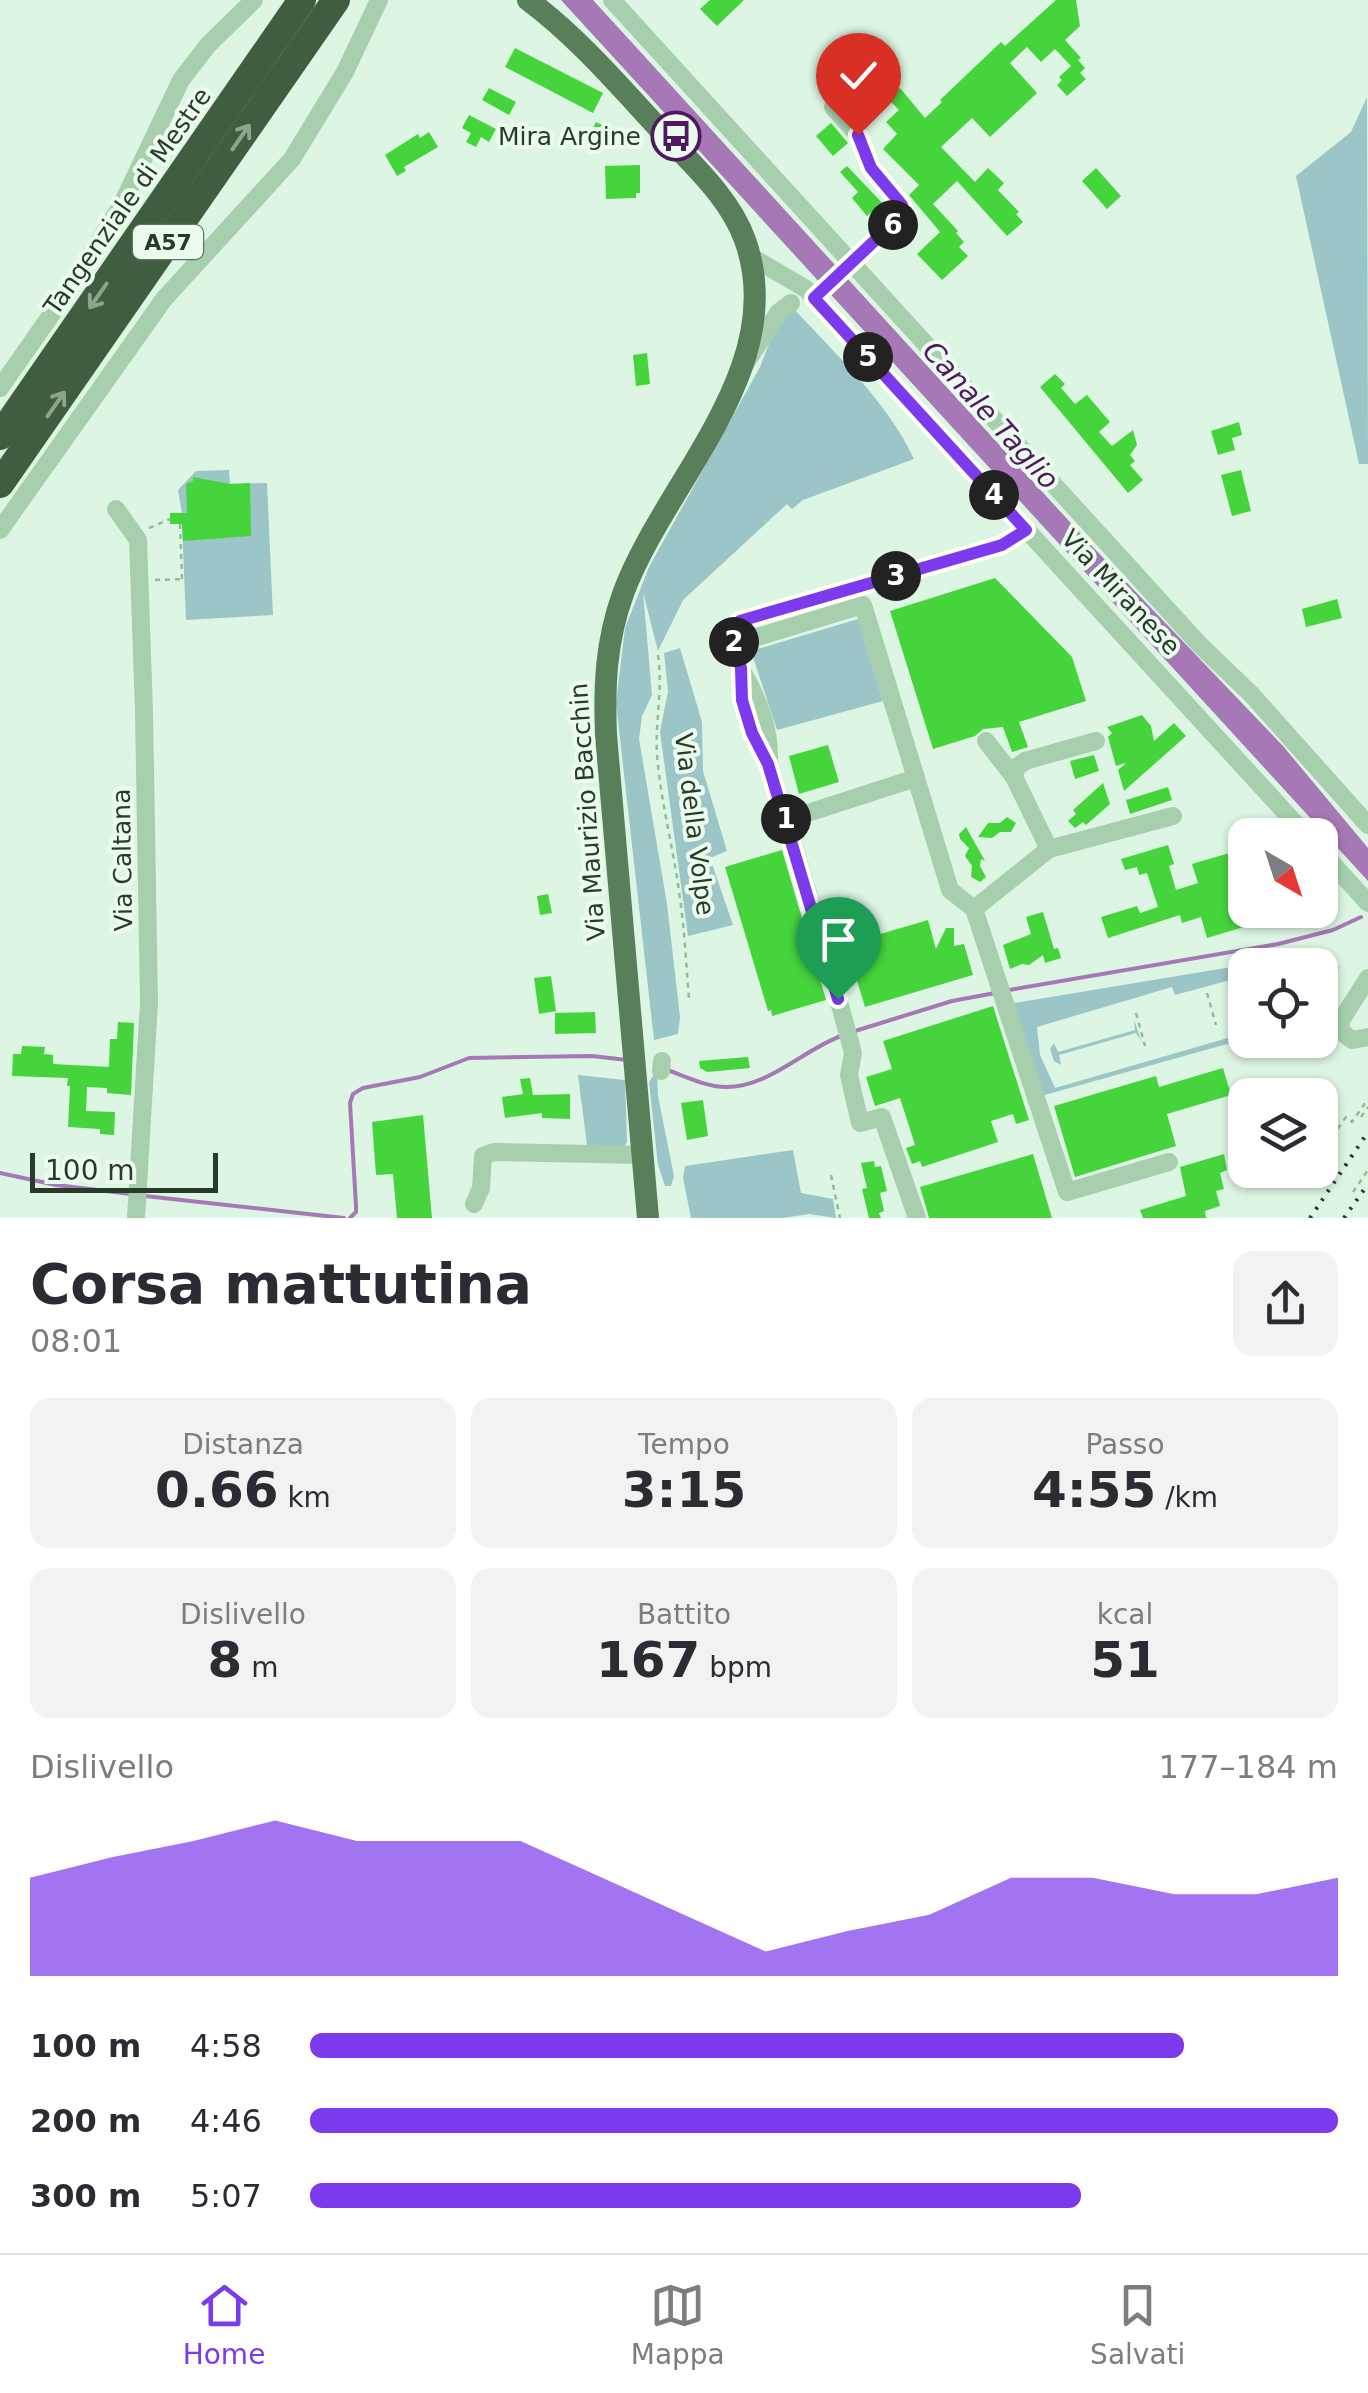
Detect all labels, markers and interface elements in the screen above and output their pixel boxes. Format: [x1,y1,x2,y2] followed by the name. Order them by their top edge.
[816,33,901,136] pin
[831,48,886,103] icon: check
[37,82,217,321] street label: Tangenziale di Mestre
[650,110,702,162] bus stop icon: Mira Argine
[498,122,641,151] place label: Mira Argine
[230,123,251,151] one-way arrow
[868,200,918,250] pin: 6
[883,208,903,241] text: 6
[133,225,203,259] road number: A57
[88,282,109,309] one-way arrow
[843,332,893,382] pin: 5
[916,335,1066,496] water label: Canale Taglio
[858,340,878,373] text: 5
[45,390,66,418] one-way arrow
[969,470,1019,520] pin: 4
[984,478,1004,511] text: 4
[1055,524,1186,661] street label: Via Miranese
[871,551,921,601] pin: 3
[886,559,906,592] text: 3
[709,617,759,667] pin: 2
[724,625,744,658] text: 2
[564,682,611,942] street label: Via Maurizio Bacchin
[669,731,720,917] street label: Via della Volpe
[107,788,138,932] street label: Via Caltana
[761,794,811,844] pin: 1
[776,802,796,835] text: 1
[1228,818,1338,928] north arrow
[1228,818,1338,1188] map controls
[796,897,881,1000] pin
[811,912,866,967] icon: arrive
[1228,948,1338,1058] button: locate
[1228,1078,1338,1188] button: layers
[30,1148,218,1192] scale bar
[45,1154,135,1187] text: 100 m
[1233,1251,1338,1356] button: share
[30,1252,532,1316] text: Corsa mattutina
[30,1322,122,1360] text: 08:01
[182,1428,304,1461] text: Distanza
[638,1428,730,1461] text: Tempo
[1085,1428,1165,1461] text: Passo
[155,1461,278,1519] text: 0.66
[622,1461,746,1519] text: 3:15
[1032,1461,1156,1519] text: 4:55
[278,1481,331,1514] text: km
[1156,1481,1218,1514] text: /km
[180,1598,306,1631] text: Dislivello
[637,1598,731,1631] text: Battito
[1097,1598,1153,1631] text: kcal
[208,1631,242,1689] text: 8
[596,1631,700,1689] text: 167
[1090,1631,1160,1689] text: 51
[242,1651,278,1684] text: m
[700,1651,772,1684] text: bpm
[30,1748,174,1786] text: Dislivello
[1159,1748,1338,1786] text: 177–184 m
[30,2027,141,2065] text: 100 m
[190,2027,262,2065] text: 4:58
[30,2102,141,2140] text: 200 m
[190,2102,262,2140] text: 4:46
[30,2177,141,2215] text: 300 m
[190,2177,262,2215] text: 5:07
[183,2278,265,2371] tab: Home
[631,2278,725,2371] tab: Mappa
[1090,2278,1185,2371] tab: Salvati

